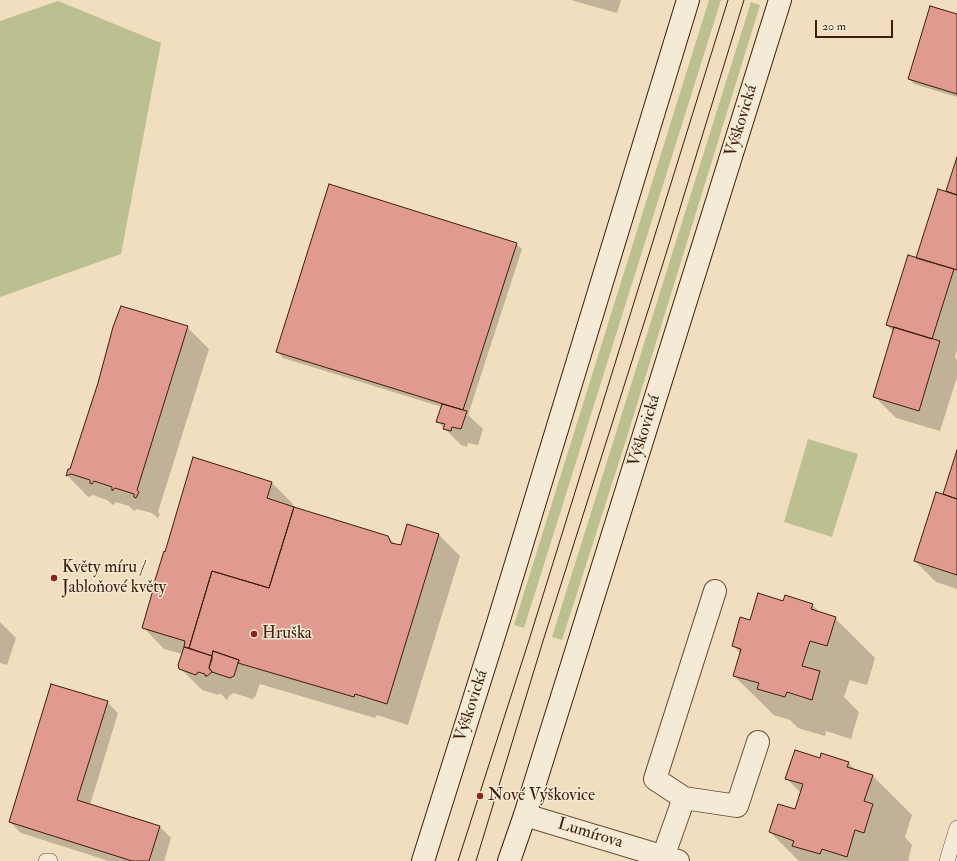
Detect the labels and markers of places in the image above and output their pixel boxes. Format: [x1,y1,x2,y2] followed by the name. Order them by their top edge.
[62,558,166,598] place label: Květy míru / Jabloňové květy
[49,573,59,583] marker: Květy míru / Jabloňové květy
[262,624,312,644] place label: Hruška
[249,629,259,639] marker: Hruška
[488,786,595,806] place label: Nové Výškovice
[475,791,485,801] marker: Nové Výškovice

